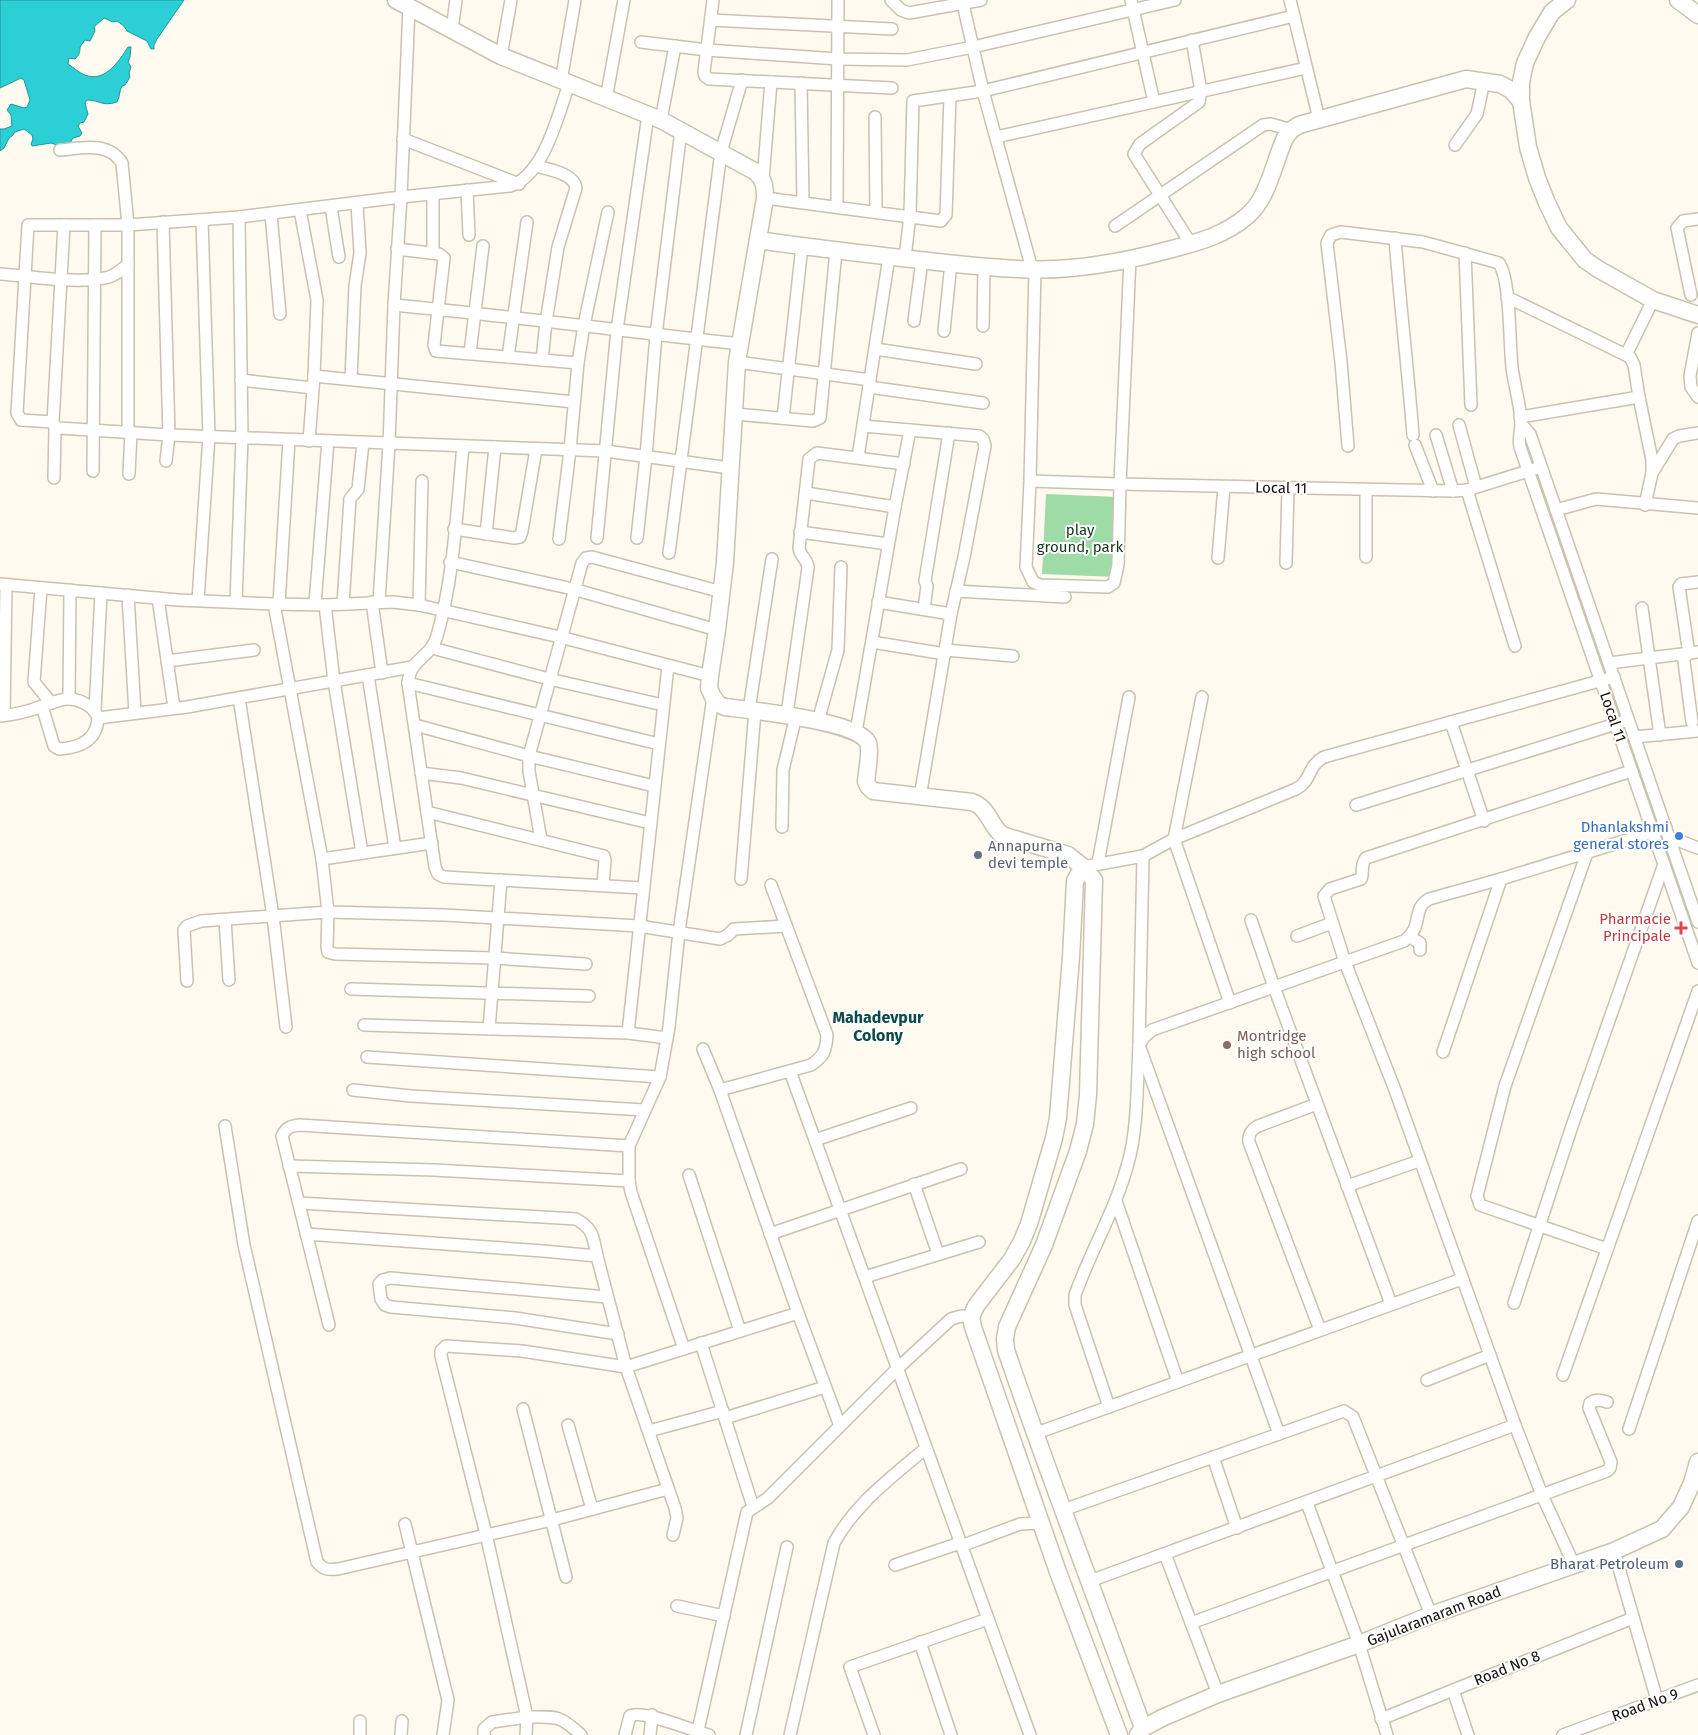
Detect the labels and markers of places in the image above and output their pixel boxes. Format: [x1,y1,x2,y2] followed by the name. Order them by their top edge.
[1573,818,1669,853] place label: Dhanlakshmi general stores
[1673,830,1685,842] marker: Dhanlakshmi general stores
[988,837,1068,872] place label: Annapurna devi temple
[972,849,984,861] marker: Annapurna devi temple
[1599,910,1671,945] place label: Pharmacie Principale
[1675,922,1687,934] marker: Pharmacie Principale
[1237,1027,1316,1062] place label: Montridge high school
[1221,1039,1233,1051] marker: Montridge high school
[1550,1555,1669,1573] place label: Bharat Petroleum
[1673,1558,1685,1570] marker: Bharat Petroleum

